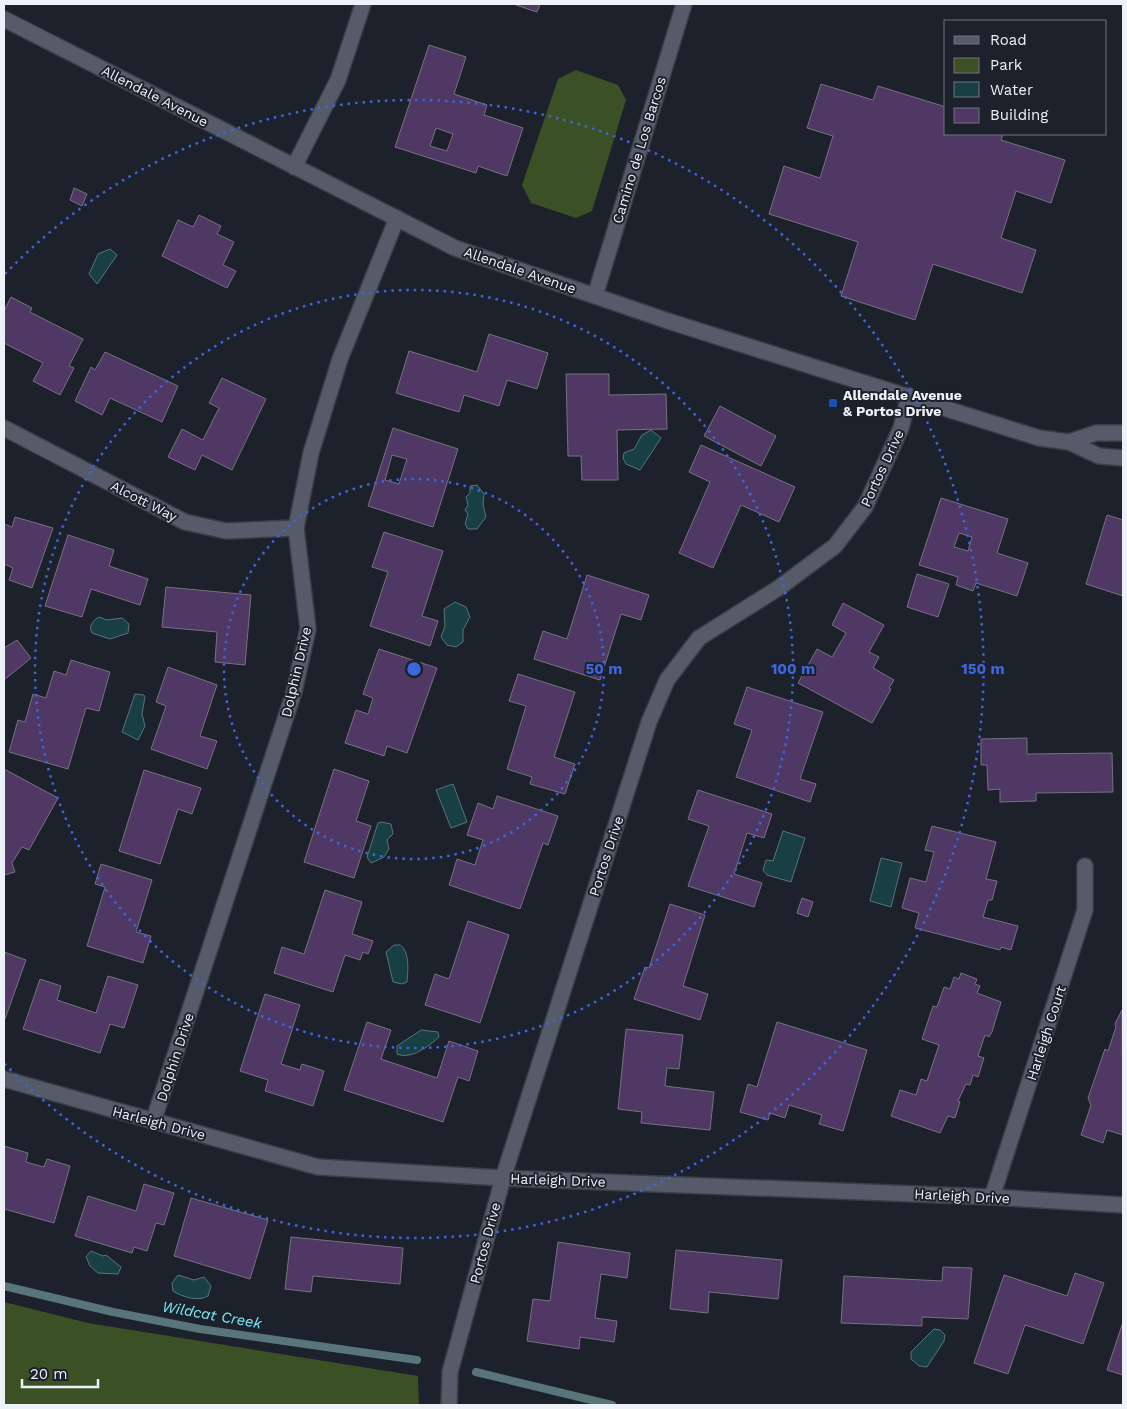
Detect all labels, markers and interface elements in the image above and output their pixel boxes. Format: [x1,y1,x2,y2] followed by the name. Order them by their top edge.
[944,20,1107,135] legend
[990,31,1027,49] text: Road
[990,56,1023,74] text: Park
[99,62,211,130] street label: Allendale Avenue
[609,75,669,225] street label: Camino de Los Barcos
[990,81,1033,99] text: Water
[990,106,1048,124] text: Building
[462,243,578,297] street label: Allendale Avenue
[843,387,962,419] place label: Allendale Avenue & Portos Drive
[827,397,839,409] marker: Allendale Avenue & Portos Drive
[857,427,907,509] street label: Portos Drive
[108,477,181,525] street label: Alcott Way
[278,625,314,719] street label: Dolphin Drive
[405,660,423,678] centre of rings
[586,660,622,678] text: 50 m
[771,660,815,678] text: 100 m
[961,660,1005,678] text: 150 m
[586,814,626,898] street label: Portos Drive
[1023,984,1069,1082] street label: Harleigh Court
[153,1011,197,1103] street label: Dolphin Drive
[111,1103,207,1143] street label: Harleigh Drive
[510,1170,606,1190] street label: Harleigh Drive
[914,1186,1010,1206] street label: Harleigh Drive
[466,1201,504,1285] street label: Portos Drive
[161,1297,264,1333] water label: Wildcat Creek
[22,1356,99,1388] scale bar
[30,1365,68,1383] text: 20 m

